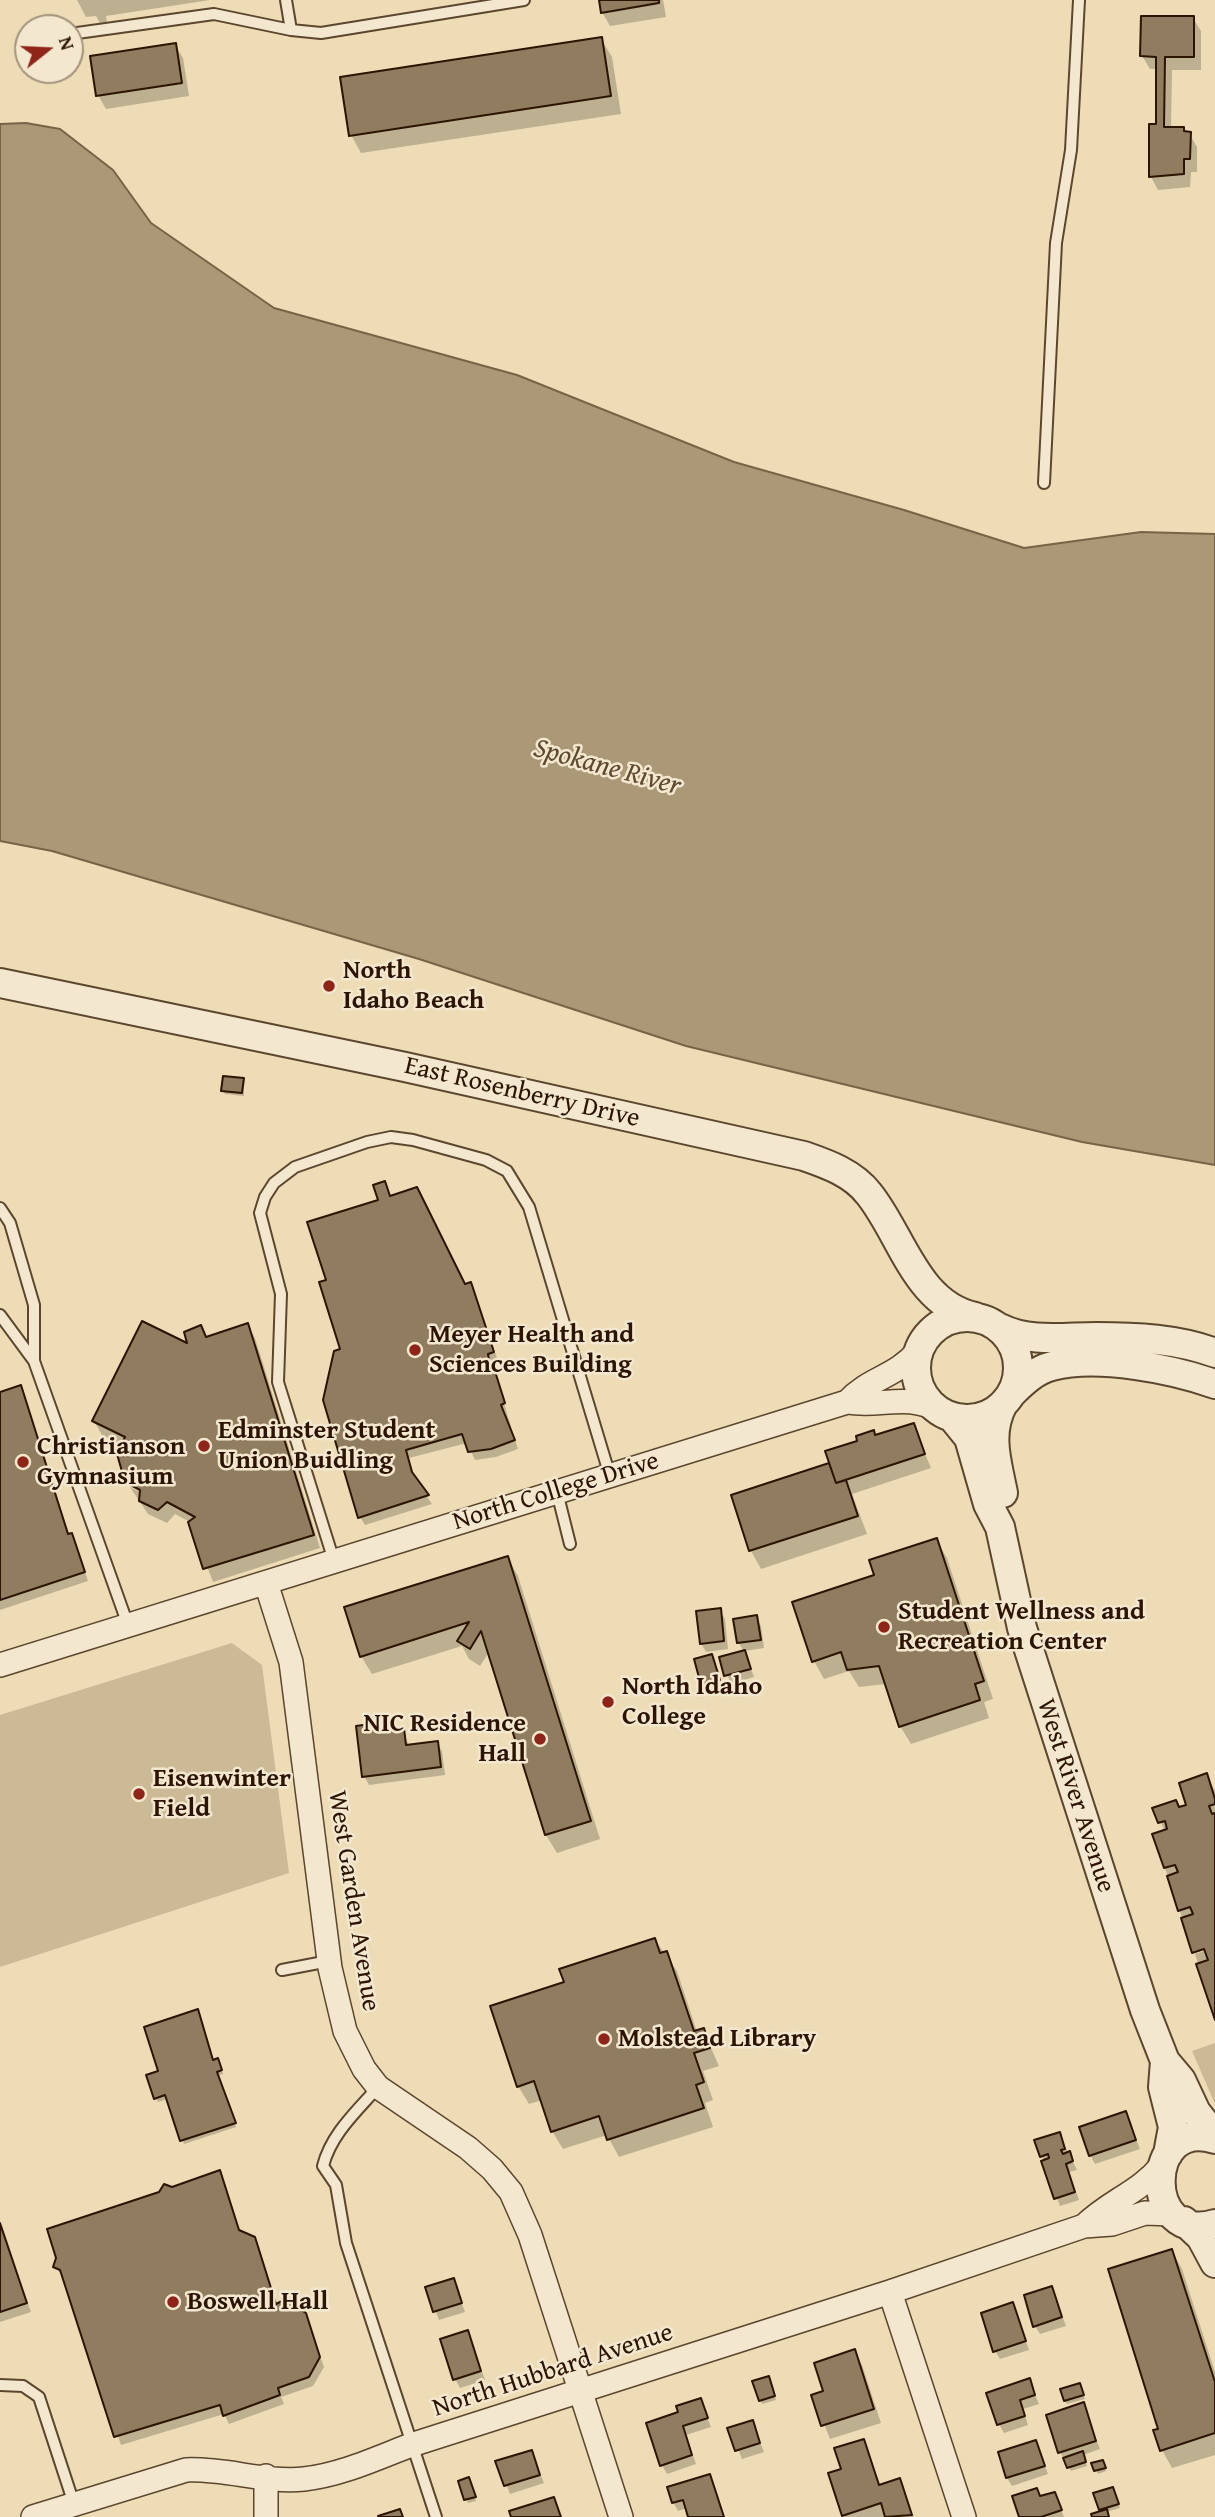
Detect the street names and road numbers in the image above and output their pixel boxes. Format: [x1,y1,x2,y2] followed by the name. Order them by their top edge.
[402,1051,642,1135] street label: East Rosenberry Drive
[449,1446,663,1538] street label: North College Drive
[1029,1695,1121,1897] street label: West River Avenue
[320,1788,386,2014] street label: West Garden Avenue
[429,2317,677,2425] street label: North Hubbard Avenue

